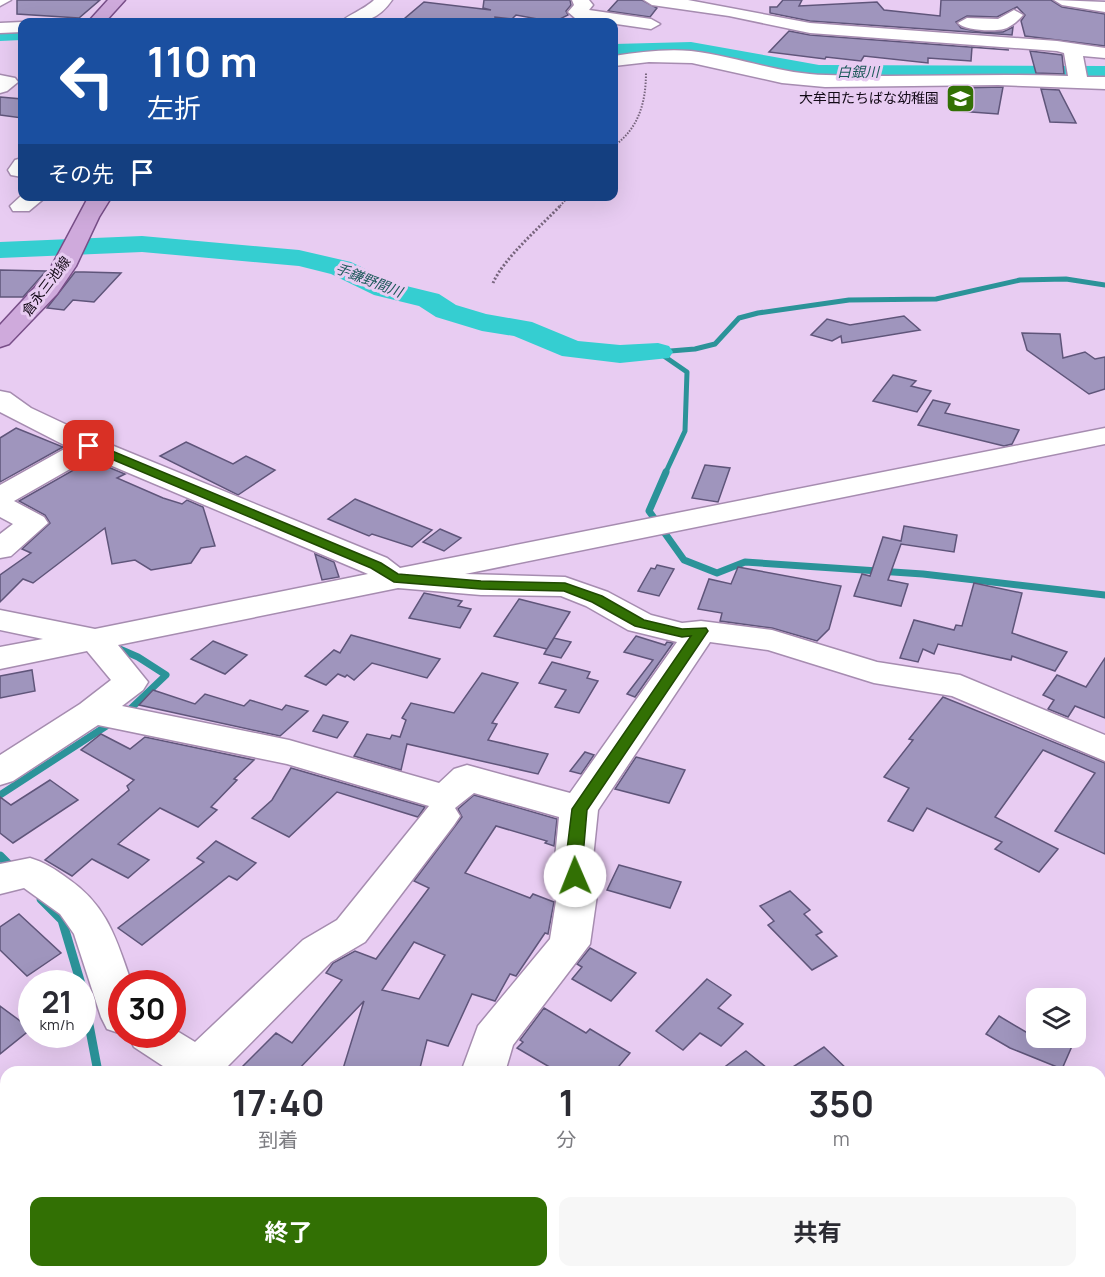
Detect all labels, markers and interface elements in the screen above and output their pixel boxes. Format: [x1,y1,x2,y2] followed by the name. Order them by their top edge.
[147,32,258,90] text: 110 m
[48,42,126,120] icon: left
[837,62,881,81] water label: 白銀川
[944,82,976,114] school or university icon: 大牟田たちばな幼稚園
[799,88,939,107] place label: 大牟田たちばな幼稚園
[147,89,201,126] text: 左折
[126,156,159,189] icon: arrive
[48,159,114,189] text: その先
[17,252,74,319] street label: 倉永三池線
[333,258,407,302] water label: 手鎌野間川
[63,420,114,471] pin
[72,429,105,462] icon: arrive
[543,844,607,908] position arrow
[108,970,186,1048] speed limit sign: 30
[41,981,73,1022] text: 21
[1026,988,1086,1048] map controls
[1026,988,1086,1048] button: layers
[40,1014,74,1035] text: km/h
[232,1078,325,1127] text: 17:40
[559,1078,574,1127] text: 1
[808,1079,874,1128] text: 350
[833,1125,850,1152] text: m
[258,1126,298,1153] text: 到着
[557,1126,577,1153] text: 分
[30,1197,547,1266] button: 終了
[559,1197,1076,1266] button: 共有

